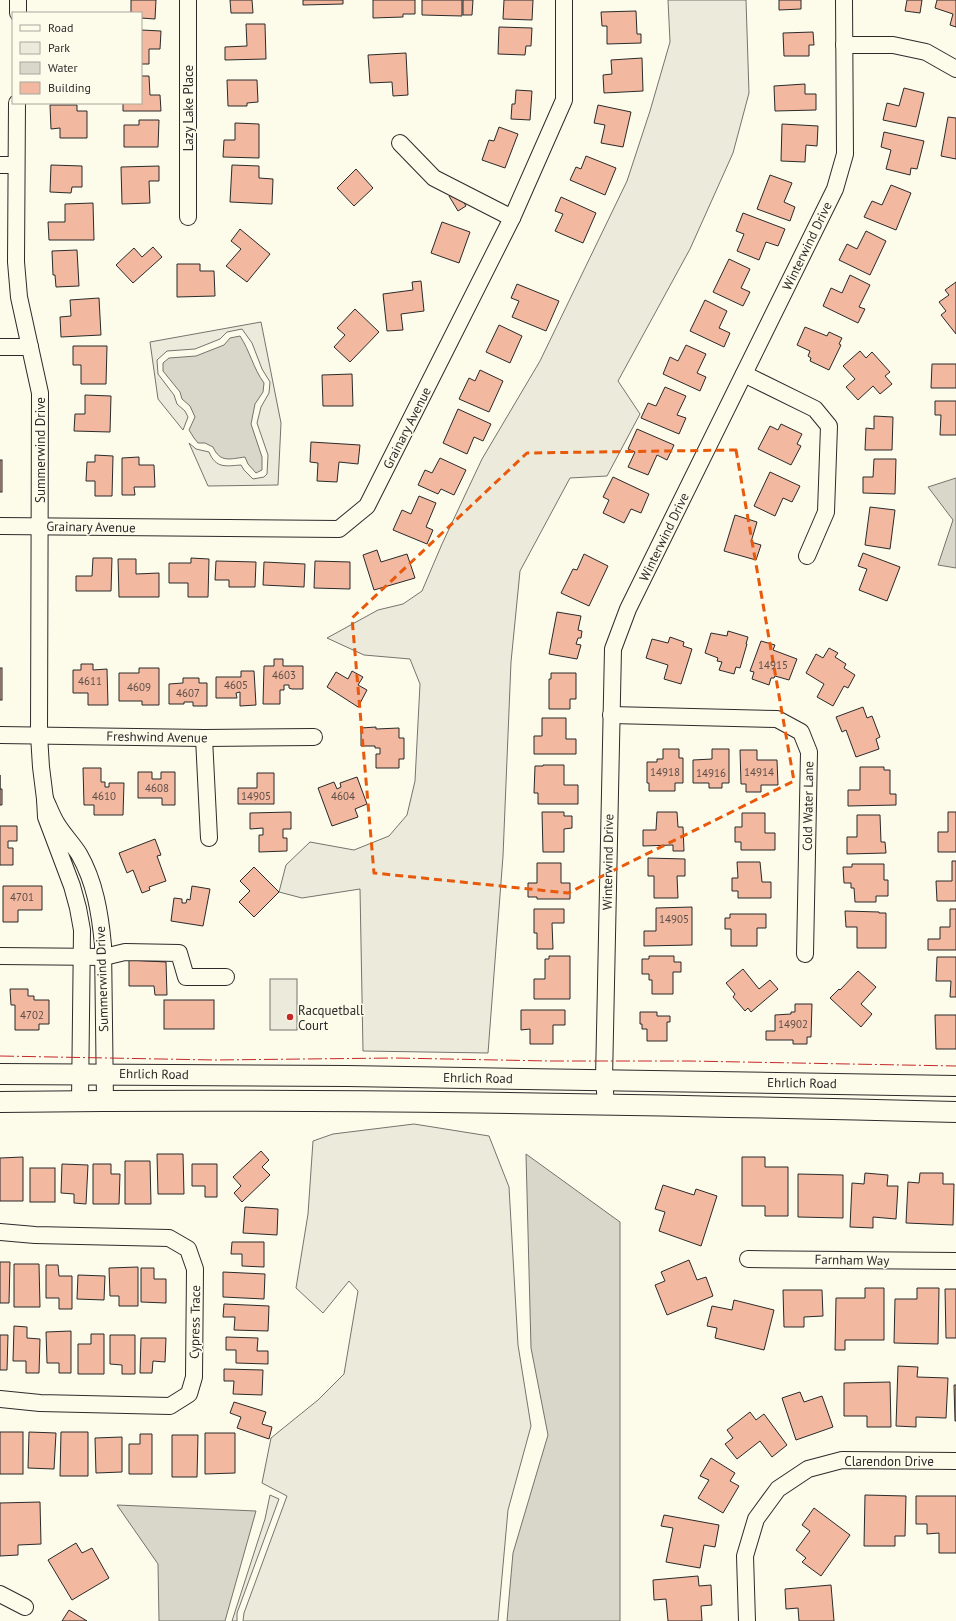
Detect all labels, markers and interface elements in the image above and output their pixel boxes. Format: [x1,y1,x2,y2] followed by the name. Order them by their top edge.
[12,12,142,104] legend
[48,20,73,35] text: Road
[48,40,70,55] text: Park
[48,60,78,75] text: Water
[180,65,197,151] street label: Lazy Lake Place
[48,80,91,95] text: Building
[778,199,836,293] street label: Winterwind Drive
[379,384,435,472] street label: Grainary Avenue
[32,397,49,503] street label: Summerwind Drive
[635,490,693,584] street label: Winterwind Drive
[46,518,136,536] street label: Grainary Avenue
[758,658,788,672] house number: 14915
[272,668,296,682] house number: 4603
[78,674,102,688] house number: 4611
[224,678,248,692] house number: 4605
[127,680,151,694] house number: 4609
[176,686,200,700] house number: 4607
[106,728,208,746] street label: Freshwind Avenue
[799,761,817,851] street label: Cold Water Lane
[650,765,680,779] house number: 14918
[744,765,774,779] house number: 14914
[696,766,726,780] house number: 14916
[145,781,169,795] house number: 4608
[92,789,116,803] house number: 4610
[241,789,271,803] house number: 14905
[331,789,355,803] house number: 4604
[599,814,617,910] street label: Winterwind Drive
[10,890,34,904] house number: 4701
[659,912,689,926] house number: 14905
[92,926,112,1032] street label: Summerwind Drive
[298,1002,364,1034] place label: Racquetball Court
[20,1008,44,1022] house number: 4702
[285,1012,295,1022] marker: Racquetball Court
[778,1017,808,1031] house number: 14902
[119,1065,189,1083] street label: Ehrlich Road
[443,1069,513,1087] street label: Ehrlich Road
[767,1074,837,1092] street label: Ehrlich Road
[814,1251,890,1269] street label: Farnham Way
[186,1285,204,1359] street label: Cypress Trace
[844,1453,934,1470] street label: Clarendon Drive

